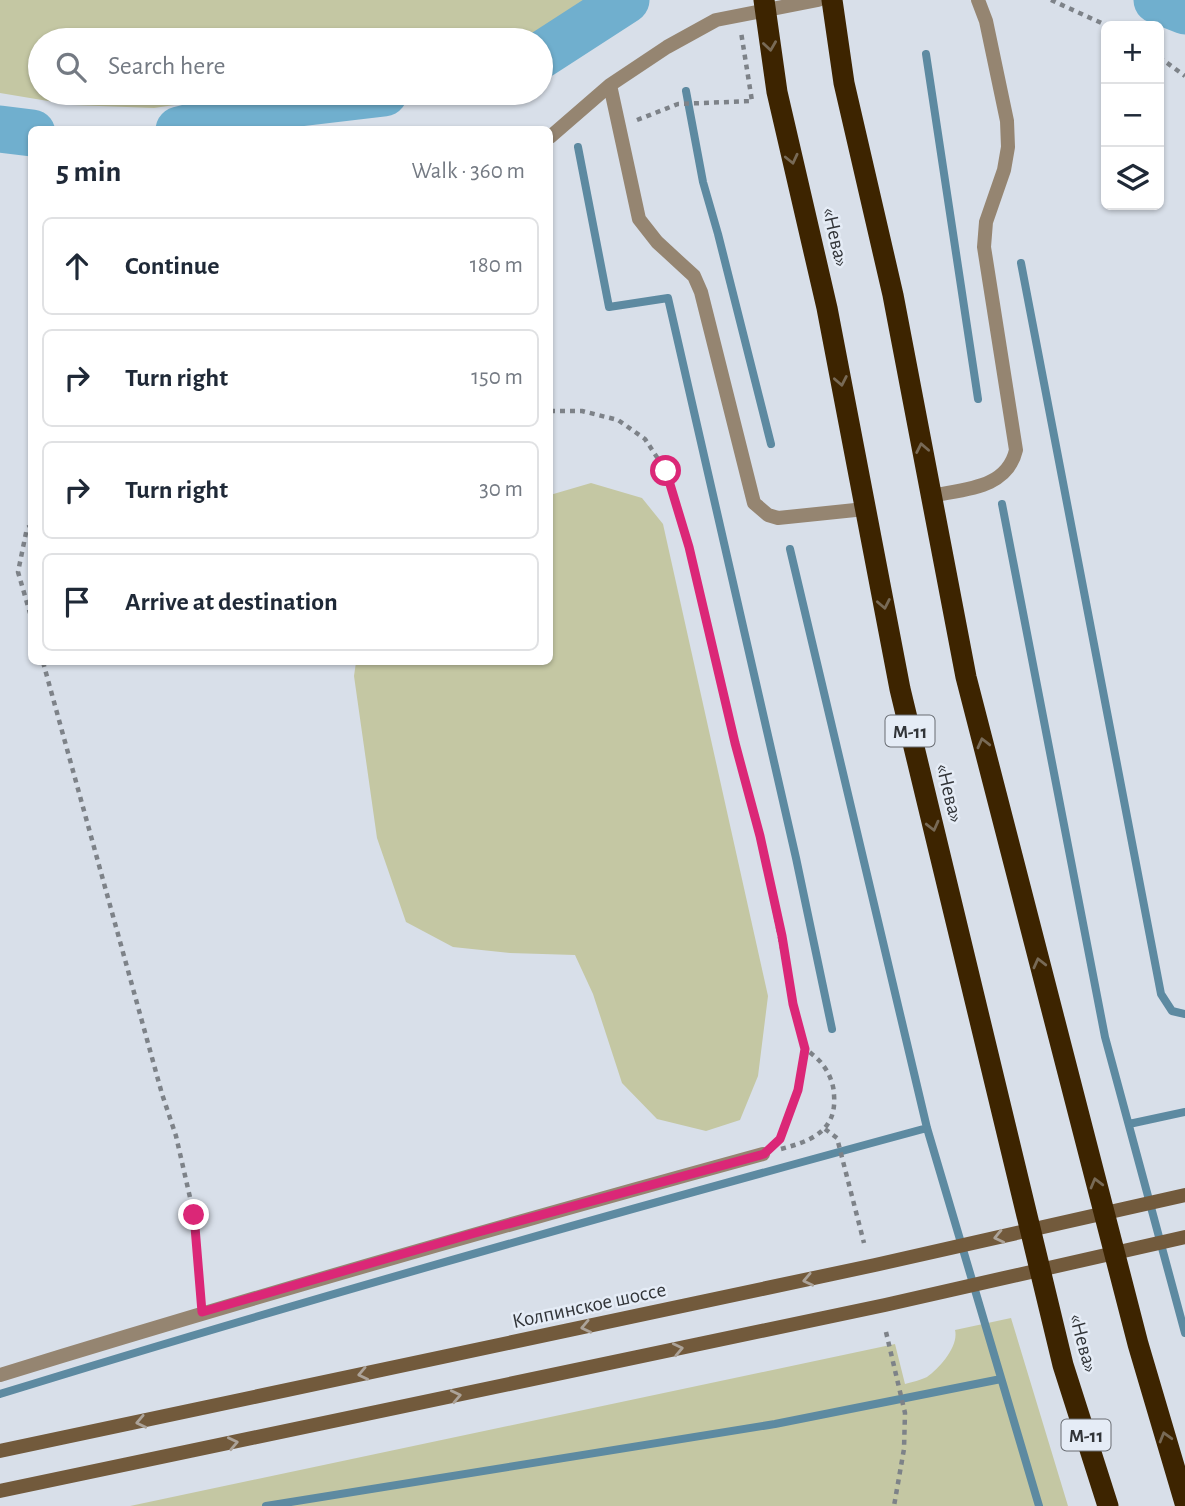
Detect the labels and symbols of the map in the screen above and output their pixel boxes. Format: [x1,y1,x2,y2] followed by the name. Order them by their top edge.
[763,40,778,52] one-way arrow
[784,153,799,165] one-way arrow
[819,205,853,269] street label: «Нева»
[833,375,848,387] one-way arrow
[915,442,930,454] one-way arrow
[650,455,681,486] route start
[875,598,890,610] one-way arrow
[886,716,934,746] road number: М-11
[977,737,991,749] one-way arrow
[932,761,967,825] street label: «Нева»
[925,820,939,832] one-way arrow
[1033,957,1047,969] one-way arrow
[1090,1178,1104,1190] one-way arrow
[178,1199,209,1230] route end
[993,1229,1005,1244] one-way arrow
[802,1271,814,1286] one-way arrow
[510,1279,668,1332] street label: Колпинское шоссе
[1066,1311,1101,1375] street label: «Нева»
[580,1319,592,1333] one-way arrow
[672,1342,684,1357] one-way arrow
[357,1366,369,1381] one-way arrow
[450,1389,462,1404] one-way arrow
[135,1413,147,1428] one-way arrow
[1062,1420,1110,1450] road number: М-11
[1159,1431,1174,1443] one-way arrow
[227,1436,239,1451] one-way arrow

